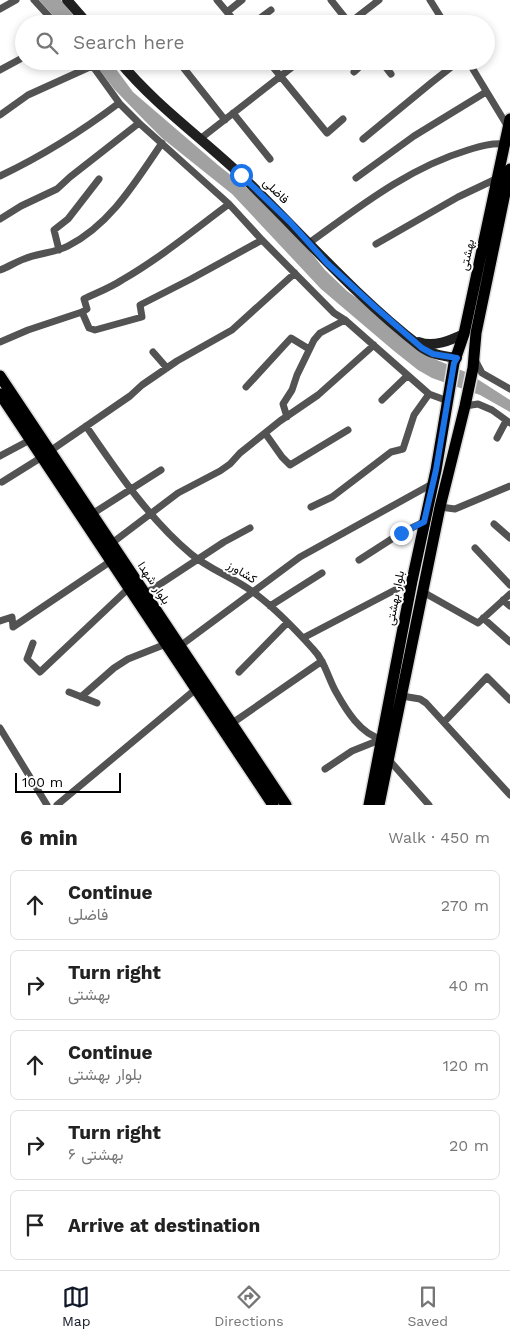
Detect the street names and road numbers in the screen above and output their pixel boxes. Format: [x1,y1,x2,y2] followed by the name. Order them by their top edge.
[260,175,292,207] street label: فاضلی
[457,238,478,272] street label: بهشتی
[223,557,259,587] street label: کشاورز
[134,559,173,607] street label: بلوار شهدا
[383,569,408,627] street label: بلوار بهشتی

